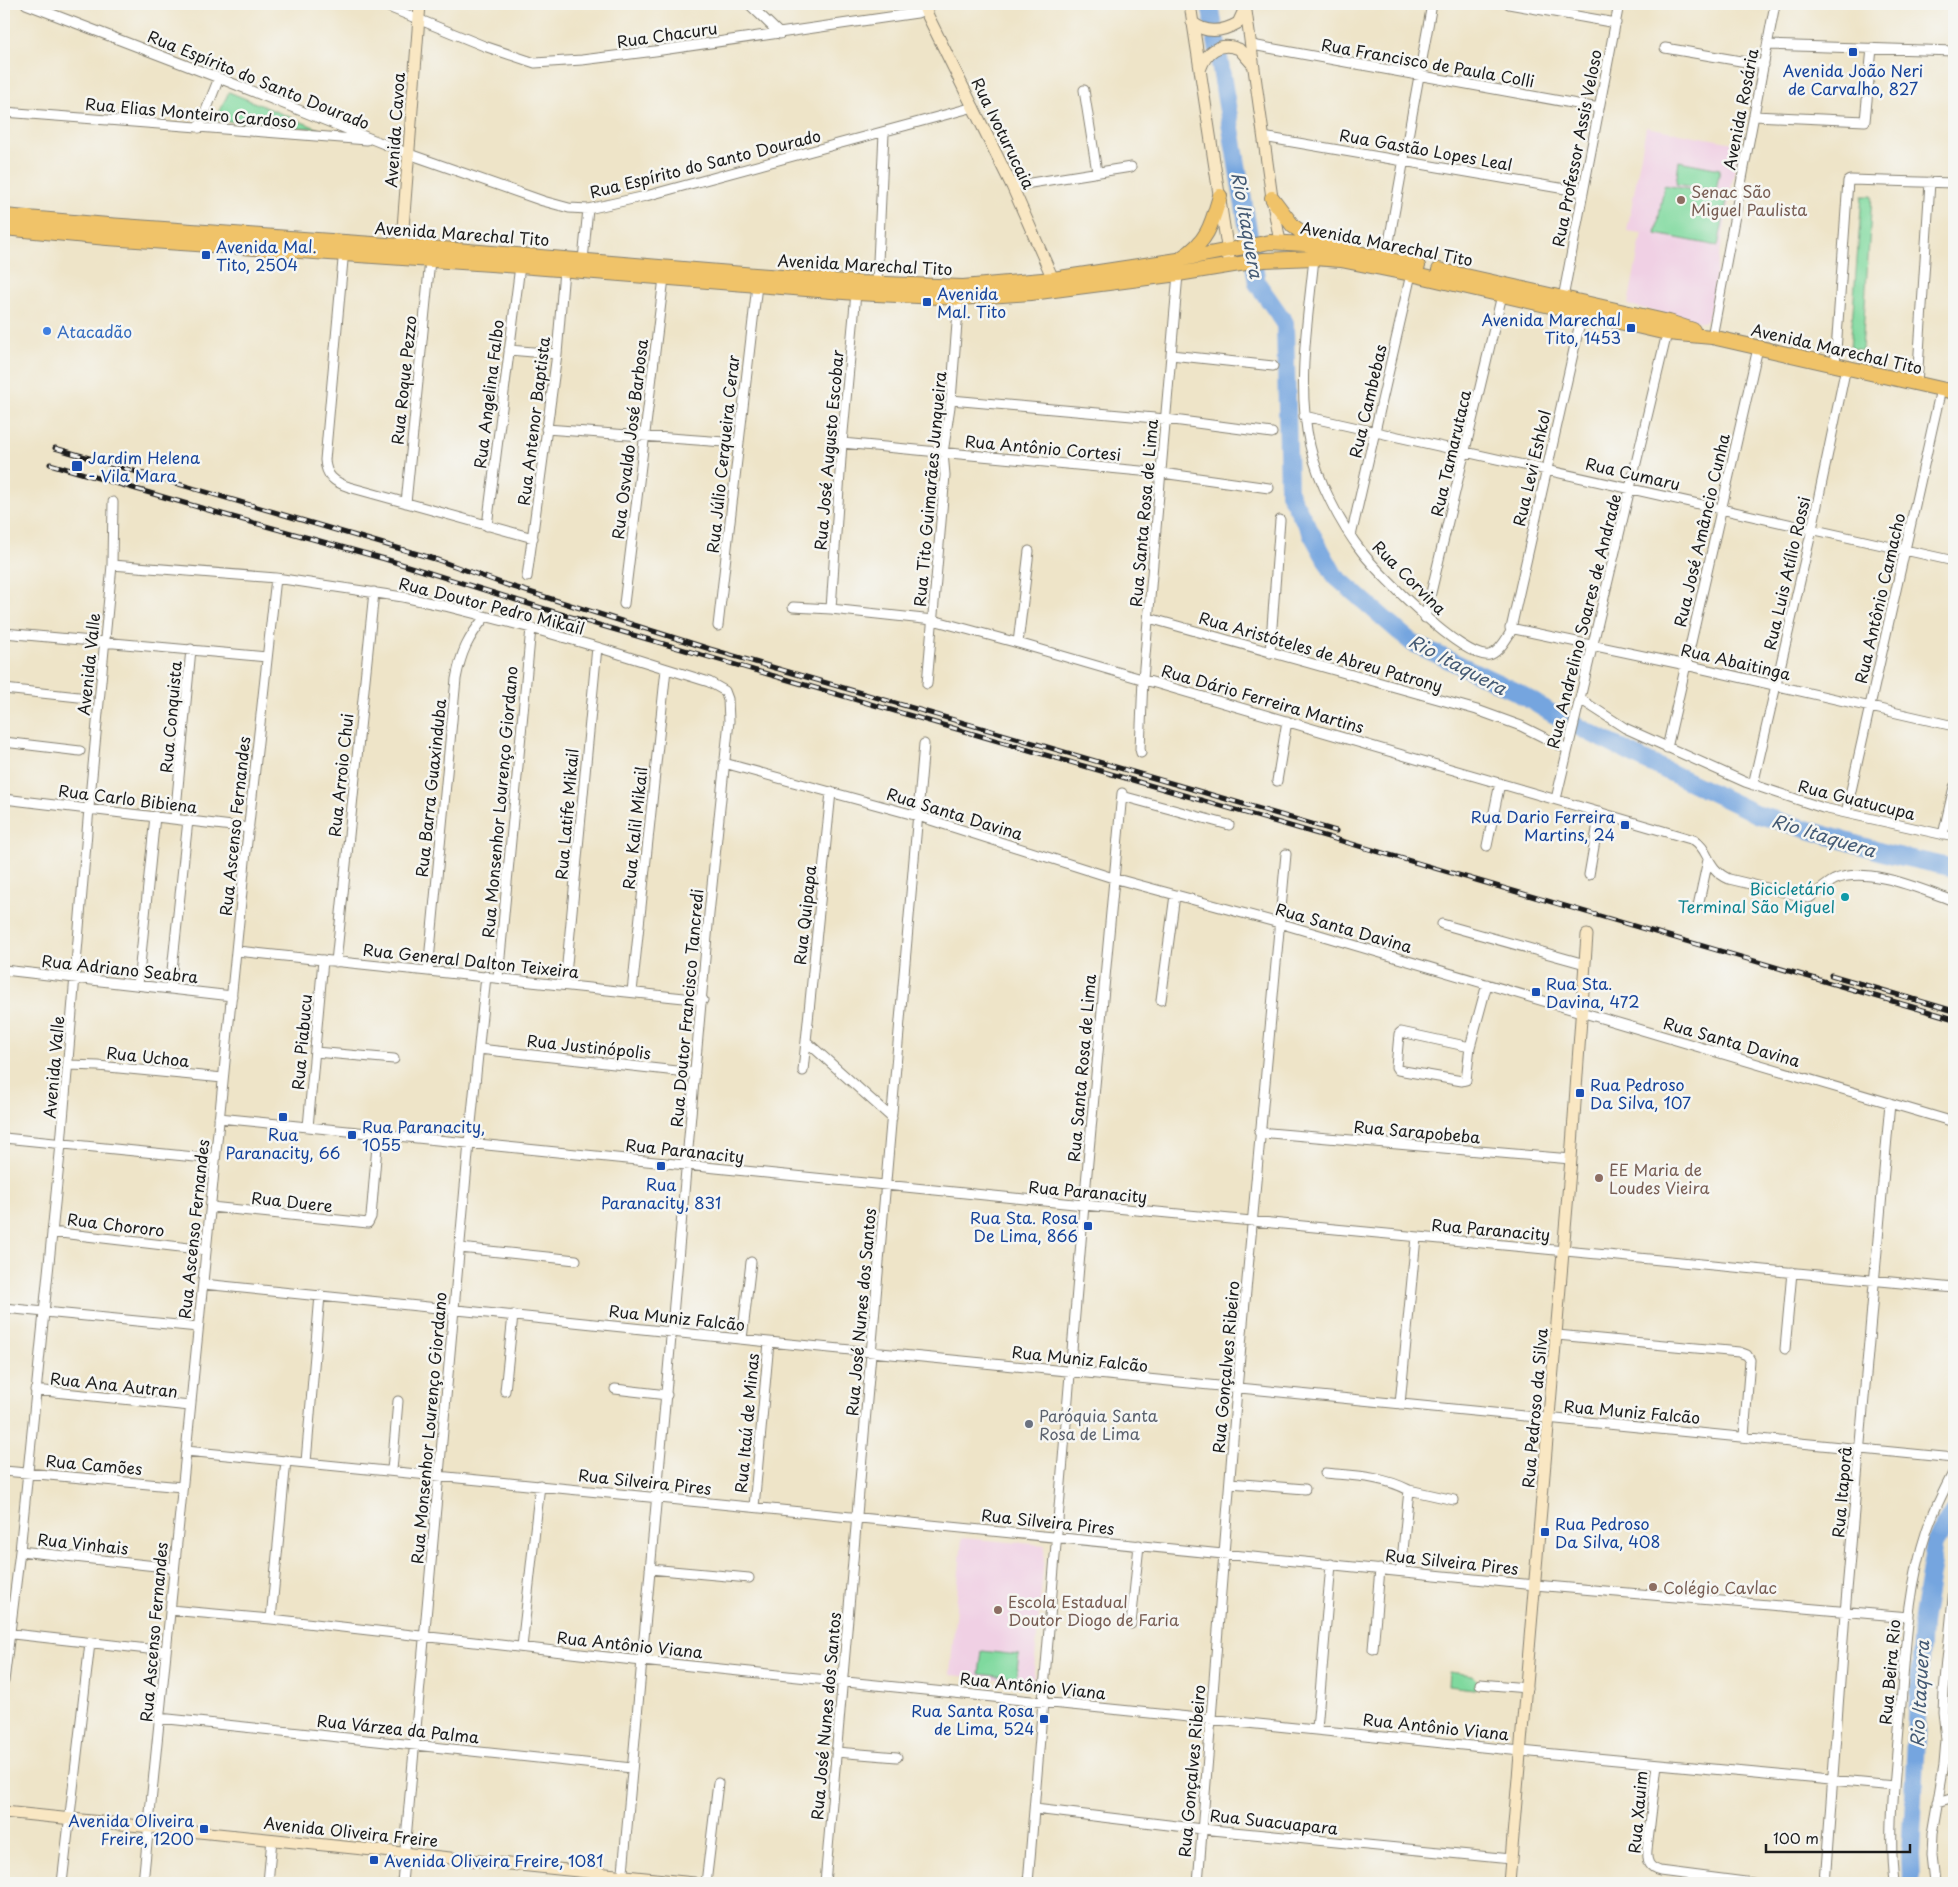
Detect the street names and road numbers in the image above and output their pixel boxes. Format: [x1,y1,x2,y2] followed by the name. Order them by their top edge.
[615,15,719,53] street label: Rua Chacuru
[144,23,374,135] street label: Rua Espírito do Santo Dourado
[1320,31,1536,93] street label: Rua Francisco de Paula Colli
[1716,46,1764,172] street label: Avenida Rosária
[1545,47,1607,249] street label: Rua Professor Assis Veloso
[378,72,410,188] street label: Avenida Cavoa
[967,73,1041,193] street label: Rua Ivoturucaia
[84,91,298,133] street label: Rua Elias Monteiro Cardoso
[1338,122,1514,176] street label: Rua Gastão Lopes Leal
[587,123,823,203] street label: Rua Espírito do Santo Dourado
[374,215,550,251] street label: Avenida Marechal Tito
[1299,215,1475,271] street label: Avenida Marechal Tito
[777,247,953,281] street label: Avenida Marechal Tito
[384,314,422,446] street label: Rua Roque Pezzo
[1749,317,1925,379] street label: Avenida Marechal Tito
[467,318,509,470] street label: Rua Angelina Falbo
[511,335,555,507] street label: Rua Antenor Baptista
[605,337,653,540] street label: Rua Osvaldo José Barbosa
[1342,342,1392,460] street label: Rua Cambebas
[807,348,849,551] street label: Rua José Augusto Escobar
[700,354,744,554] street label: Rua Júlio Cerqueira Cerar
[907,370,951,608] street label: Rua Tito Guimarães Junqueira
[1424,387,1476,519] street label: Rua Tamarutaca
[1506,408,1556,528] street label: Rua Levi Eshkol
[1123,418,1163,608] street label: Rua Santa Rosa de Lima
[964,428,1122,466] street label: Rua Antônio Cortesi
[1667,431,1735,629] street label: Rua José Amâncio Cunha
[1583,450,1683,496] street label: Rua Cumaru
[1540,491,1626,751] street label: Rua Andrelino Soares de Andrade
[1757,494,1815,652] street label: Rua Luis Atílio Rossi
[1848,510,1910,686] street label: Rua Antônio Camacho
[1368,535,1453,620] street label: Rua Corvina
[397,570,587,640] street label: Rua Doutor Pedro Mikail
[1196,605,1446,697] street label: Rua Aristóteles de Abreu Patrony
[71,611,105,717] street label: Avenida Valle
[1679,637,1793,685] street label: Rua Abaitinga
[1159,658,1367,738] street label: Rua Dário Ferreira Martins
[153,660,187,774] street label: Rua Conquista
[475,665,523,939] street label: Rua Monsenhor Lourenço Giordano
[409,698,451,878] street label: Rua Barra Guaxinduba
[322,712,358,838] street label: Rua Arroio Chui
[213,735,255,917] street label: Rua Ascenso Fernandes
[548,747,584,881] street label: Rua Latife Mikail
[616,766,652,890] street label: Rua Kalil Mikail
[1796,773,1918,825] street label: Rua Guatucupa
[57,778,199,818] street label: Rua Carlo Bibiena
[884,781,1026,845] street label: Rua Santa Davina
[787,864,821,966] street label: Rua Quipapa
[664,888,708,1128] street label: Rua Doutor Francisco Tancredi
[1273,896,1415,958] street label: Rua Santa Davina
[362,937,580,983] street label: Rua General Dalton Teixeira
[40,948,200,988] street label: Rua Adriano Seabra
[1061,973,1101,1163] street label: Rua Santa Rosa de Lima
[285,993,317,1091] street label: Rua Piabucu
[1661,1010,1803,1072] street label: Rua Santa Davina
[37,1014,69,1119] street label: Avenida Valle
[526,1028,652,1064] street label: Rua Justinópolis
[105,1040,191,1072] street label: Rua Uchoa
[1353,1114,1481,1148] street label: Rua Sarapobeba
[625,1132,745,1168] street label: Rua Paranacity
[172,1138,214,1320] street label: Rua Ascenso Fernandes
[1028,1174,1148,1208] street label: Rua Paranacity
[250,1185,334,1217] street label: Rua Duere
[66,1206,166,1242] street label: Rua Chororo
[839,1207,881,1417] street label: Rua José Nunes dos Santos
[1431,1212,1551,1246] street label: Rua Paranacity
[1206,1280,1245,1454] street label: Rua Gonçalves Ribeiro
[404,1291,452,1565] street label: Rua Monsenhor Lourenço Giordano
[608,1298,746,1336] street label: Rua Muniz Falcão
[1515,1327,1553,1489] street label: Rua Pedroso da Silva
[1011,1339,1149,1377] street label: Rua Muniz Falcão
[728,1352,764,1494] street label: Rua Itaú de Minas
[49,1365,179,1403] street label: Rua Ana Autran
[1563,1393,1701,1429] street label: Rua Muniz Falcão
[1825,1445,1857,1539] street label: Rua Itaporâ
[45,1448,143,1480] street label: Rua Camões
[577,1462,713,1500] street label: Rua Silveira Pires
[980,1502,1116,1540] street label: Rua Silveira Pires
[36,1526,130,1560] street label: Rua Vinhais
[133,1541,173,1723] street label: Rua Ascenso Fernandes
[1384,1542,1520,1580] street label: Rua Silveira Pires
[804,1611,846,1821] street label: Rua José Nunes dos Santos
[1872,1618,1906,1726] street label: Rua Beira Rio
[556,1624,704,1664] street label: Rua Antônio Viana
[959,1665,1107,1705] street label: Rua Antônio Viana
[1172,1684,1211,1858] street label: Rua Gonçalves Ribeiro
[1362,1706,1510,1746] street label: Rua Antônio Viana
[316,1708,480,1748] street label: Rua Várzea da Palma
[1621,1770,1653,1854] street label: Rua Xauim
[1209,1802,1339,1840] street label: Rua Suacuapara
[263,1810,439,1852] street label: Avenida Oliveira Freire

